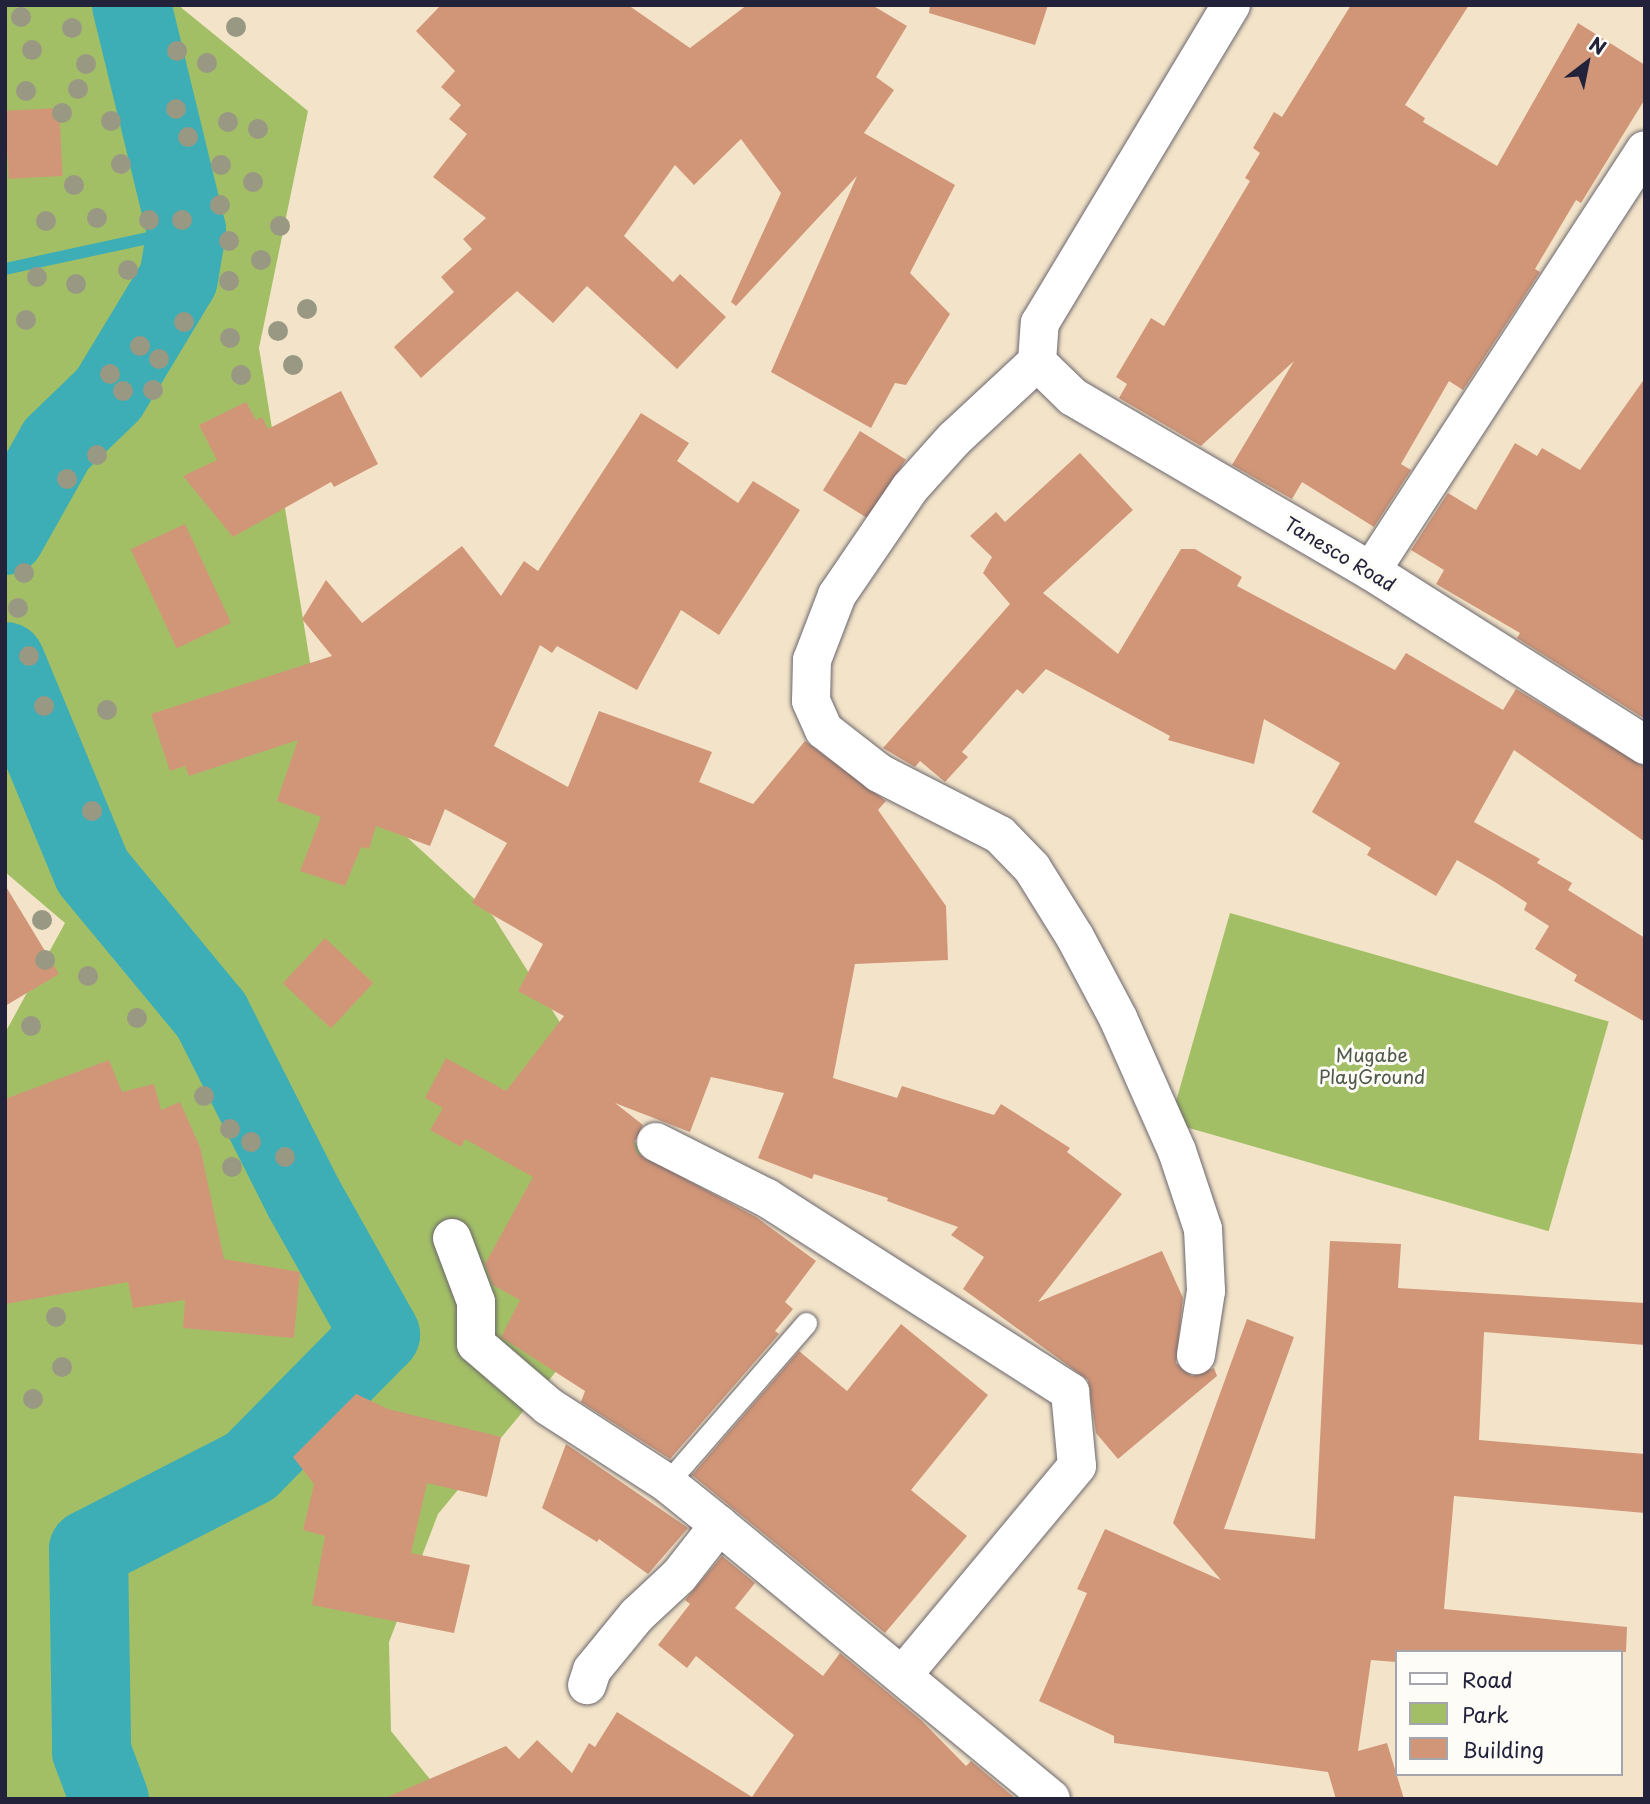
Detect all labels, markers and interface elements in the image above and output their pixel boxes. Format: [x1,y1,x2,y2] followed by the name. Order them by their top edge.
[1552,28,1622,98] north arrow
[1584,29,1612,61] text: N
[1280,512,1400,596] street label: Tanesco Road
[1319,1044,1425,1088] park label: Mugabe PlayGround
[1394,1650,1622,1776] legend
[1462,1663,1513,1695] text: Road
[1462,1698,1509,1730] text: Park
[1462,1733,1544,1765] text: Building

